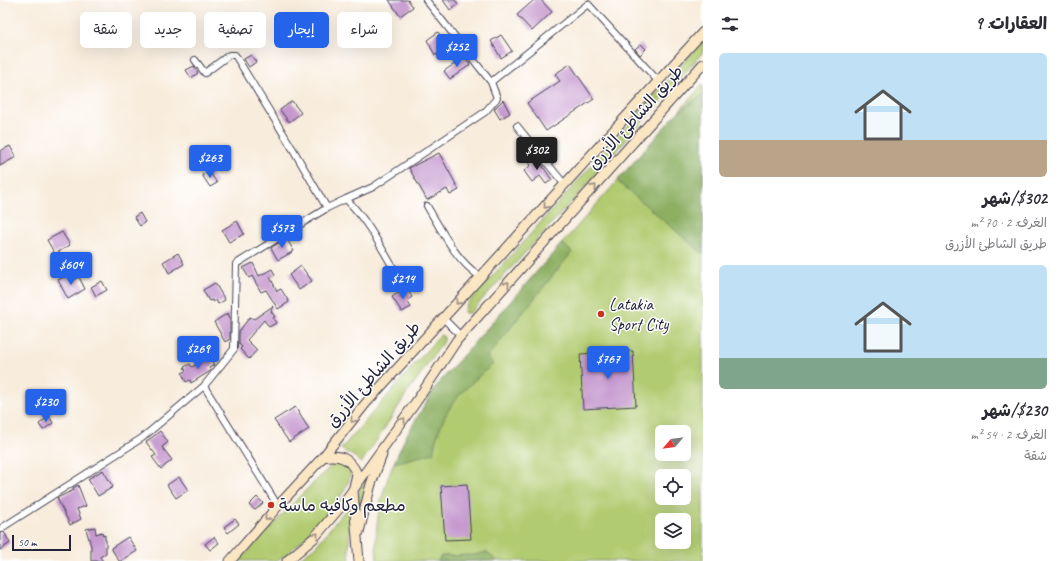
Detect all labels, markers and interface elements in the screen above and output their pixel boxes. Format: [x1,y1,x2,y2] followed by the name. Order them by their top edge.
[80,12,132,48] chip: شقة
[140,12,196,48] chip: جديد
[204,12,266,48] chip: تصفية
[274,12,329,48] chip: إيجار
[337,12,392,48] chip: شراء
[719,13,741,35] icon: filters
[975,13,1047,34] text: العقارات: 9
[433,34,481,68] pin: $252
[445,39,469,55] text: $252
[582,60,688,174] street label: طريق الشاطئ الأزرق
[847,79,919,151] icon: home
[513,137,561,171] pin: $302
[525,142,549,158] text: $302
[186,145,234,179] pin: $263
[198,150,222,166] text: $263
[589,184,596,192] one-way arrow
[983,188,1047,209] text: $302/شهر
[543,201,550,209] one-way arrow
[258,215,306,249] pin: $573
[970,215,1047,231] text: الغرف: 2 · 70 m²
[270,220,294,236] text: $573
[945,236,1047,252] text: طريق الشاطئ الأزرق
[47,252,95,286] pin: $604
[59,257,83,273] text: $604
[379,266,427,300] pin: $214
[391,271,415,287] text: $214
[503,281,510,289] one-way arrow
[847,291,919,363] icon: home
[609,294,670,335] place label: Latakia Sport City
[455,297,463,305] one-way arrow
[596,309,606,319] marker: Latakia Sport City
[321,316,425,432] street label: طريق الشاطئ الأزرق
[174,336,222,370] pin: $269
[186,341,210,357] text: $269
[584,346,632,380] pin: $767
[596,351,620,367] text: $767
[22,389,70,423] pin: $230
[34,394,58,410] text: $230
[983,400,1047,421] text: $230/شهر
[351,416,358,423] one-way arrow
[398,418,405,425] one-way arrow
[655,425,691,461] north arrow
[655,425,691,549] map controls
[970,427,1047,443] text: الغرف: 2 · 54 m²
[1024,448,1047,464] text: شقة
[655,469,691,505] button: locate
[279,495,406,518] place label: مطعم وكافيه ماسة
[266,500,276,510] marker: مطعم وكافيه ماسة
[265,513,272,520] one-way arrow
[655,513,691,549] button: layers
[311,532,319,540] one-way arrow
[12,533,71,552] scale bar
[18,535,37,549] text: 50 m

